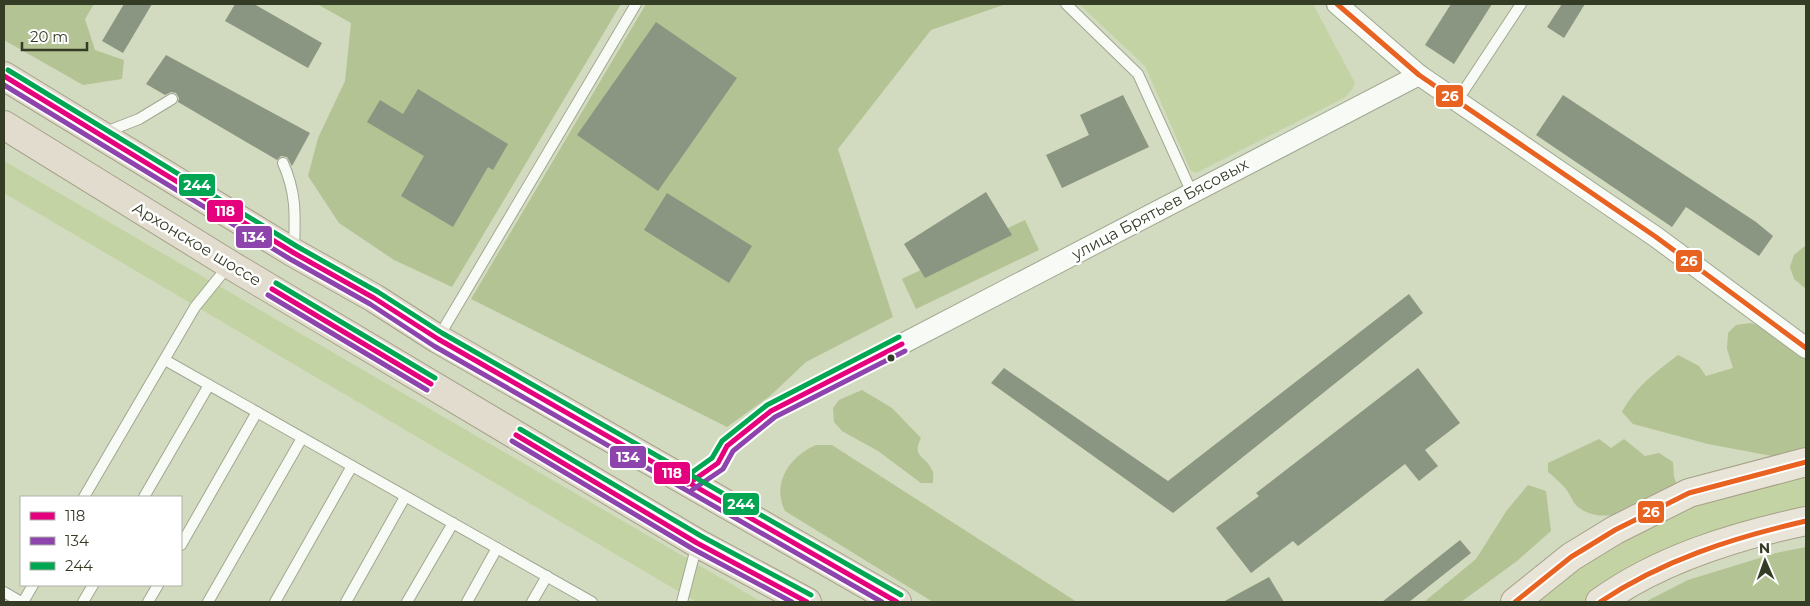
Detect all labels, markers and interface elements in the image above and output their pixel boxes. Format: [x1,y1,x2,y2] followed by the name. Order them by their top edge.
[22,20,88,52] scale bar
[30,27,68,46] text: 20 m
[1435,84,1464,108] line badge: 26
[1441,87,1459,105] text: 26
[1068,154,1252,264] street label: улица Брятьев Бясовых
[178,173,216,197] line badge: 244
[183,176,211,194] text: 244
[129,198,265,290] street label: Архонское шоссе
[206,199,244,223] line badge: 118
[215,202,235,220] text: 118
[235,225,273,249] line badge: 134
[242,228,266,246] text: 134
[1675,249,1703,273] line badge: 26
[1680,252,1698,270] text: 26
[886,353,896,363] unlabelled marker
[609,445,647,469] line badge: 134
[616,448,640,466] text: 134
[653,461,691,485] line badge: 118
[662,464,682,482] text: 118
[722,492,760,516] line badge: 244
[727,495,755,513] text: 244
[20,496,182,586] legend
[1637,500,1665,524] line badge: 26
[1642,503,1660,521] text: 26
[65,506,85,525] text: 118
[65,531,89,550] text: 134
[1740,536,1790,586] north arrow
[1759,539,1771,557] text: N
[65,556,93,575] text: 244

